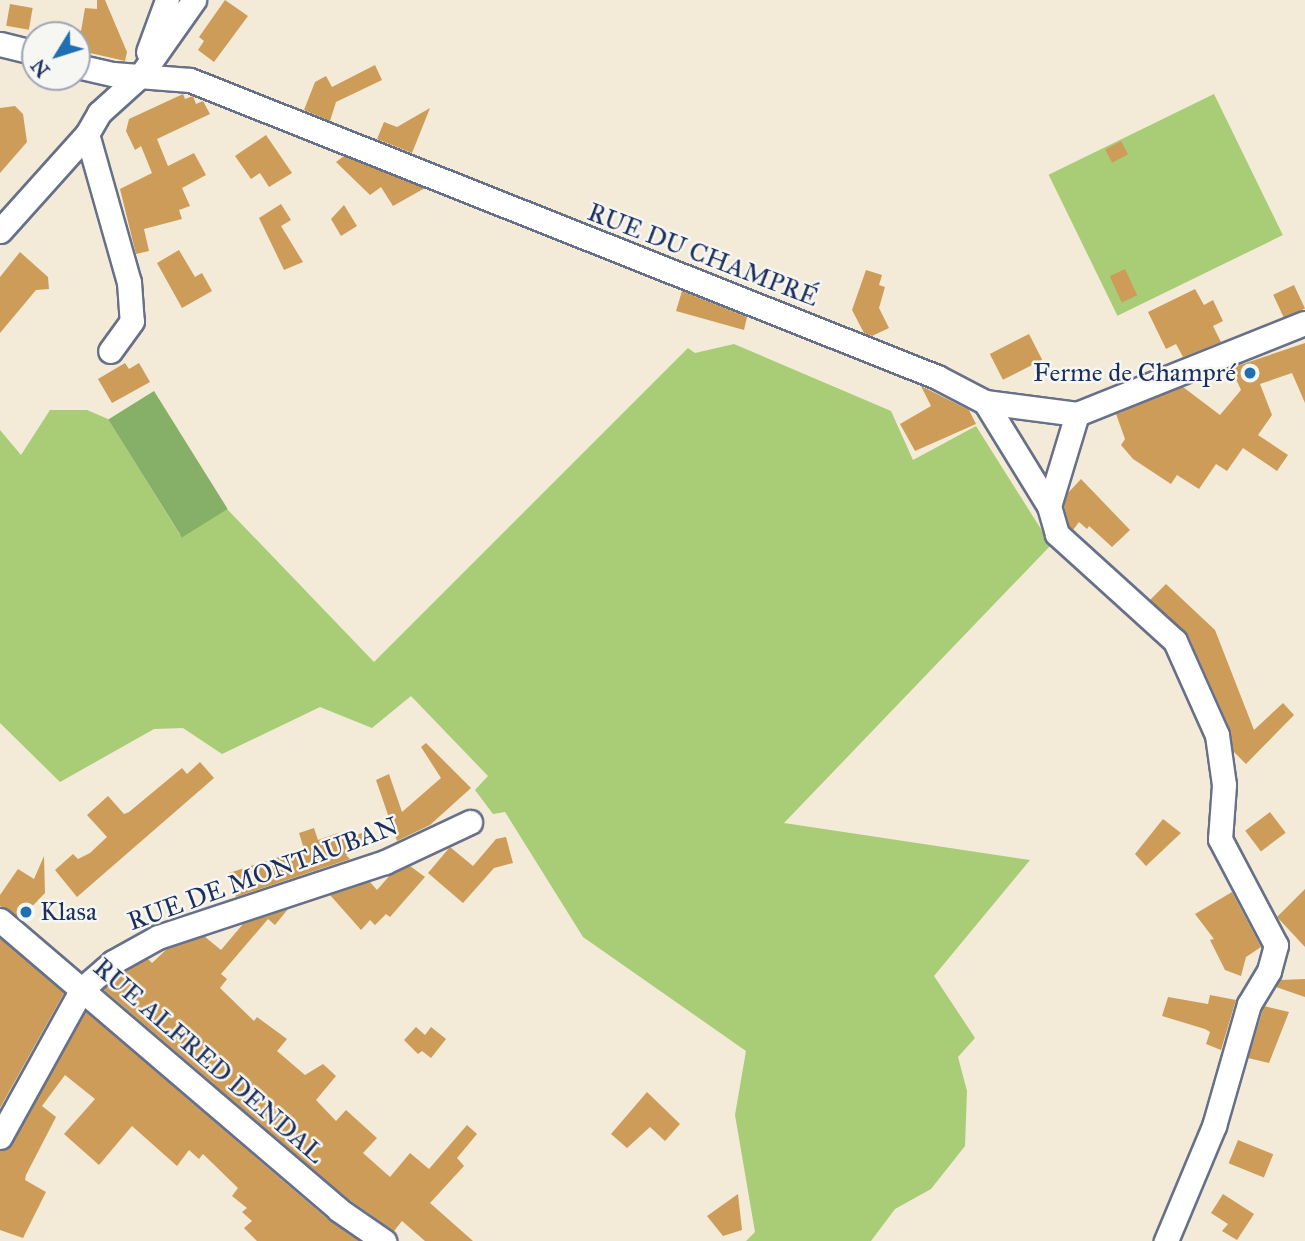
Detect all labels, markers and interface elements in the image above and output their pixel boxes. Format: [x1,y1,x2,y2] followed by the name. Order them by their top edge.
[21,21,91,91] north arrow
[27,55,55,81] text: N
[583,197,823,313] street label: RUE DU CHAMPRÉ
[1033,357,1236,389] place label: Ferme de Champré
[1242,365,1258,381] marker: Ferme de Champré
[123,810,403,938] street label: RUE DE MONTAUBAN
[40,896,97,928] place label: Klasa
[18,904,34,920] marker: Klasa
[87,952,331,1170] street label: RUE ALFRED DENDAL

